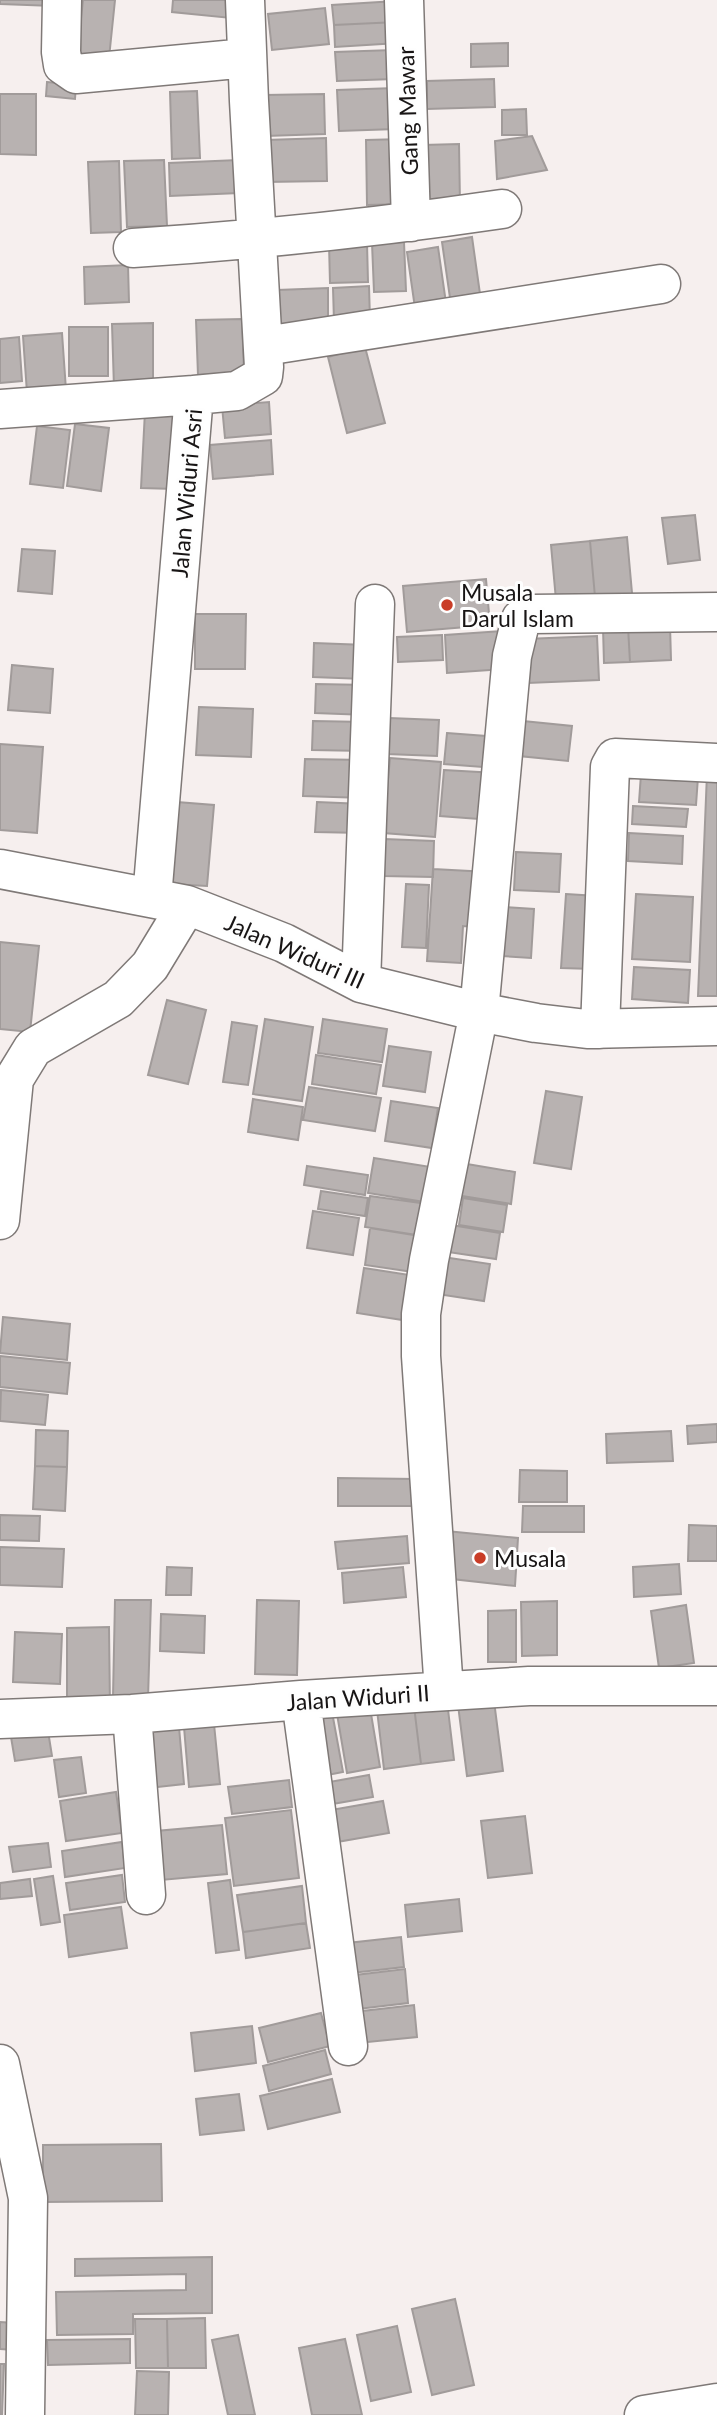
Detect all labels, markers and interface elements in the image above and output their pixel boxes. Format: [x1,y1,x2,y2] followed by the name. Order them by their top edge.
[391,45,423,176] street label: Gang Mawar
[165,407,207,579] street label: Jalan Widuri Asri
[461,578,574,632] place label: Musala Darul Islam
[439,597,455,613] marker: Musala Darul Islam
[221,908,369,994] street label: Jalan Widuri III
[494,1544,566,1572] place label: Musala
[472,1550,488,1566] marker: Musala
[285,1678,431,1716] street label: Jalan Widuri II

